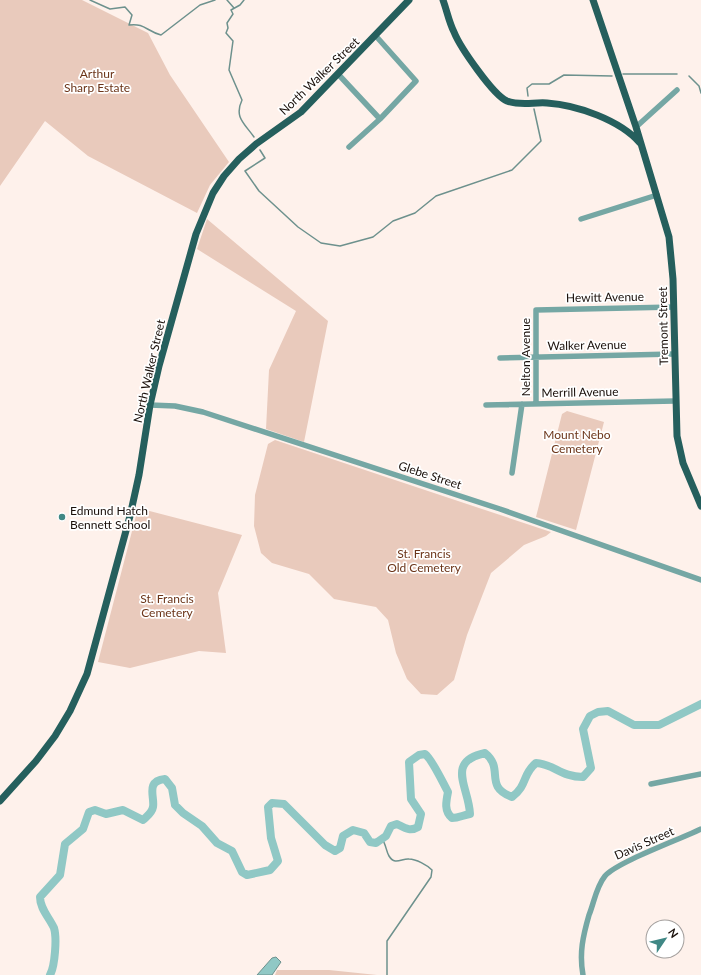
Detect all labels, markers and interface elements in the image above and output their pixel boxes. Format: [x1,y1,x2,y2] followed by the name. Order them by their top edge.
[276,33,363,118] street label: North Walker Street
[64,66,130,95] park label: Arthur Sharp Estate
[655,286,671,365] street label: Tremont Street
[566,289,644,305] street label: Hewitt Avenue
[130,317,168,424] street label: North Walker Street
[518,318,533,396] street label: Nelton Avenue
[547,337,627,353] street label: Walker Avenue
[541,384,619,400] street label: Merrill Avenue
[543,427,611,456] park label: Mount Nebo Cemetery
[396,458,464,492] street label: Glebe Street
[70,503,150,532] place label: Edmund Hatch Bennett School
[57,512,67,522] marker: Edmund Hatch Bennett School
[387,546,462,575] park label: St. Francis Old Cemetery
[140,591,194,620] park label: St. Francis Cemetery
[612,823,677,863] street label: Davis Street
[645,919,685,959] north arrow
[666,926,681,940] text: N

